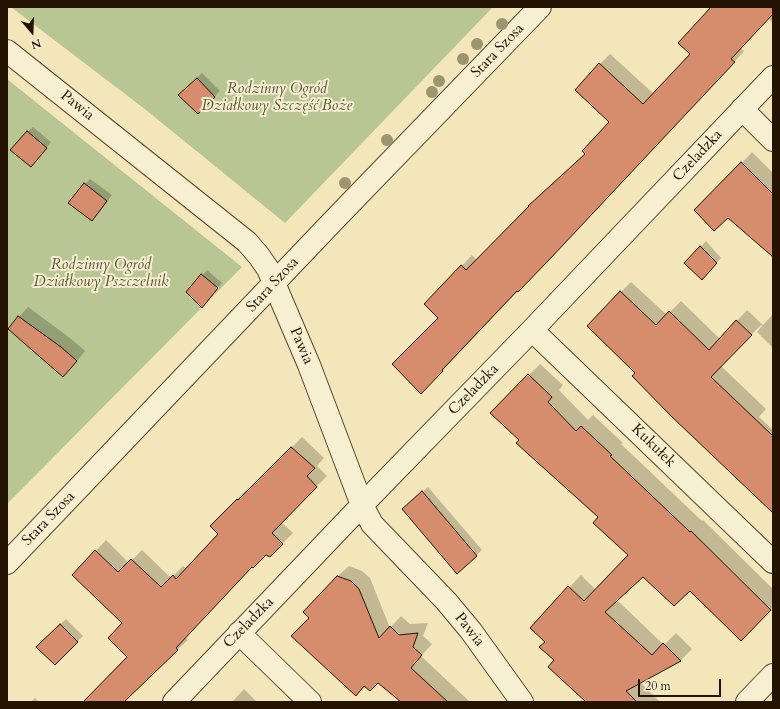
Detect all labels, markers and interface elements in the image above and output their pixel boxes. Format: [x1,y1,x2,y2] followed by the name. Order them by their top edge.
[12,12,52,52] north arrow
[468,20,528,82] street label: Stara Szosa
[29,35,43,52] text: N
[202,81,352,116] park label: Rodzinny Ogród Działkowy Szczęść Boże
[57,87,97,125] street label: Pawia
[669,126,727,186] street label: Czeladzka
[243,254,303,316] street label: Stara Szosa
[34,257,168,292] park label: Rodzinny Ogród Działkowy Pszczelnik
[285,325,317,367] street label: Pawia
[445,361,503,419] street label: Czeladzka
[627,421,679,471] street label: Kukułek
[19,488,79,550] street label: Stara Szosa
[220,594,278,652] street label: Czeladzka
[450,609,488,651] street label: Pawia
[640,671,723,697] scale bar
[645,678,671,694] text: 20 m

